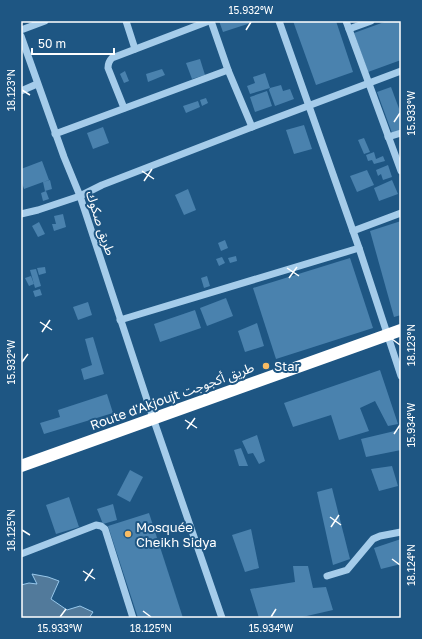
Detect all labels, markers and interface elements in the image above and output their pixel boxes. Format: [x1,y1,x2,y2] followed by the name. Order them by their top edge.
[229,4,274,16] text: 15.932°W
[32,30,114,56] scale bar
[38,36,66,51] text: 50 m
[5,69,17,111] text: 18.123°N
[405,90,417,135] text: 15.933°W
[82,189,119,258] street label: طريق صكوك
[405,324,417,366] text: 18.123°N
[5,339,17,384] text: 15.932°W
[274,358,300,374] place label: Star
[88,359,257,434] street label: Route d'Akjoujt طريق أكجوجت
[261,361,271,371] marker: Star
[405,402,417,447] text: 15.934°W
[5,509,17,551] text: 18.125°N
[136,519,216,550] place label: Mosquée Cheikh Sidya
[123,529,133,539] marker: Mosquée Cheikh Sidya
[405,544,417,586] text: 18.124°N
[38,622,83,634] text: 15.933°W
[130,622,172,634] text: 18.125°N
[249,622,294,634] text: 15.934°W

